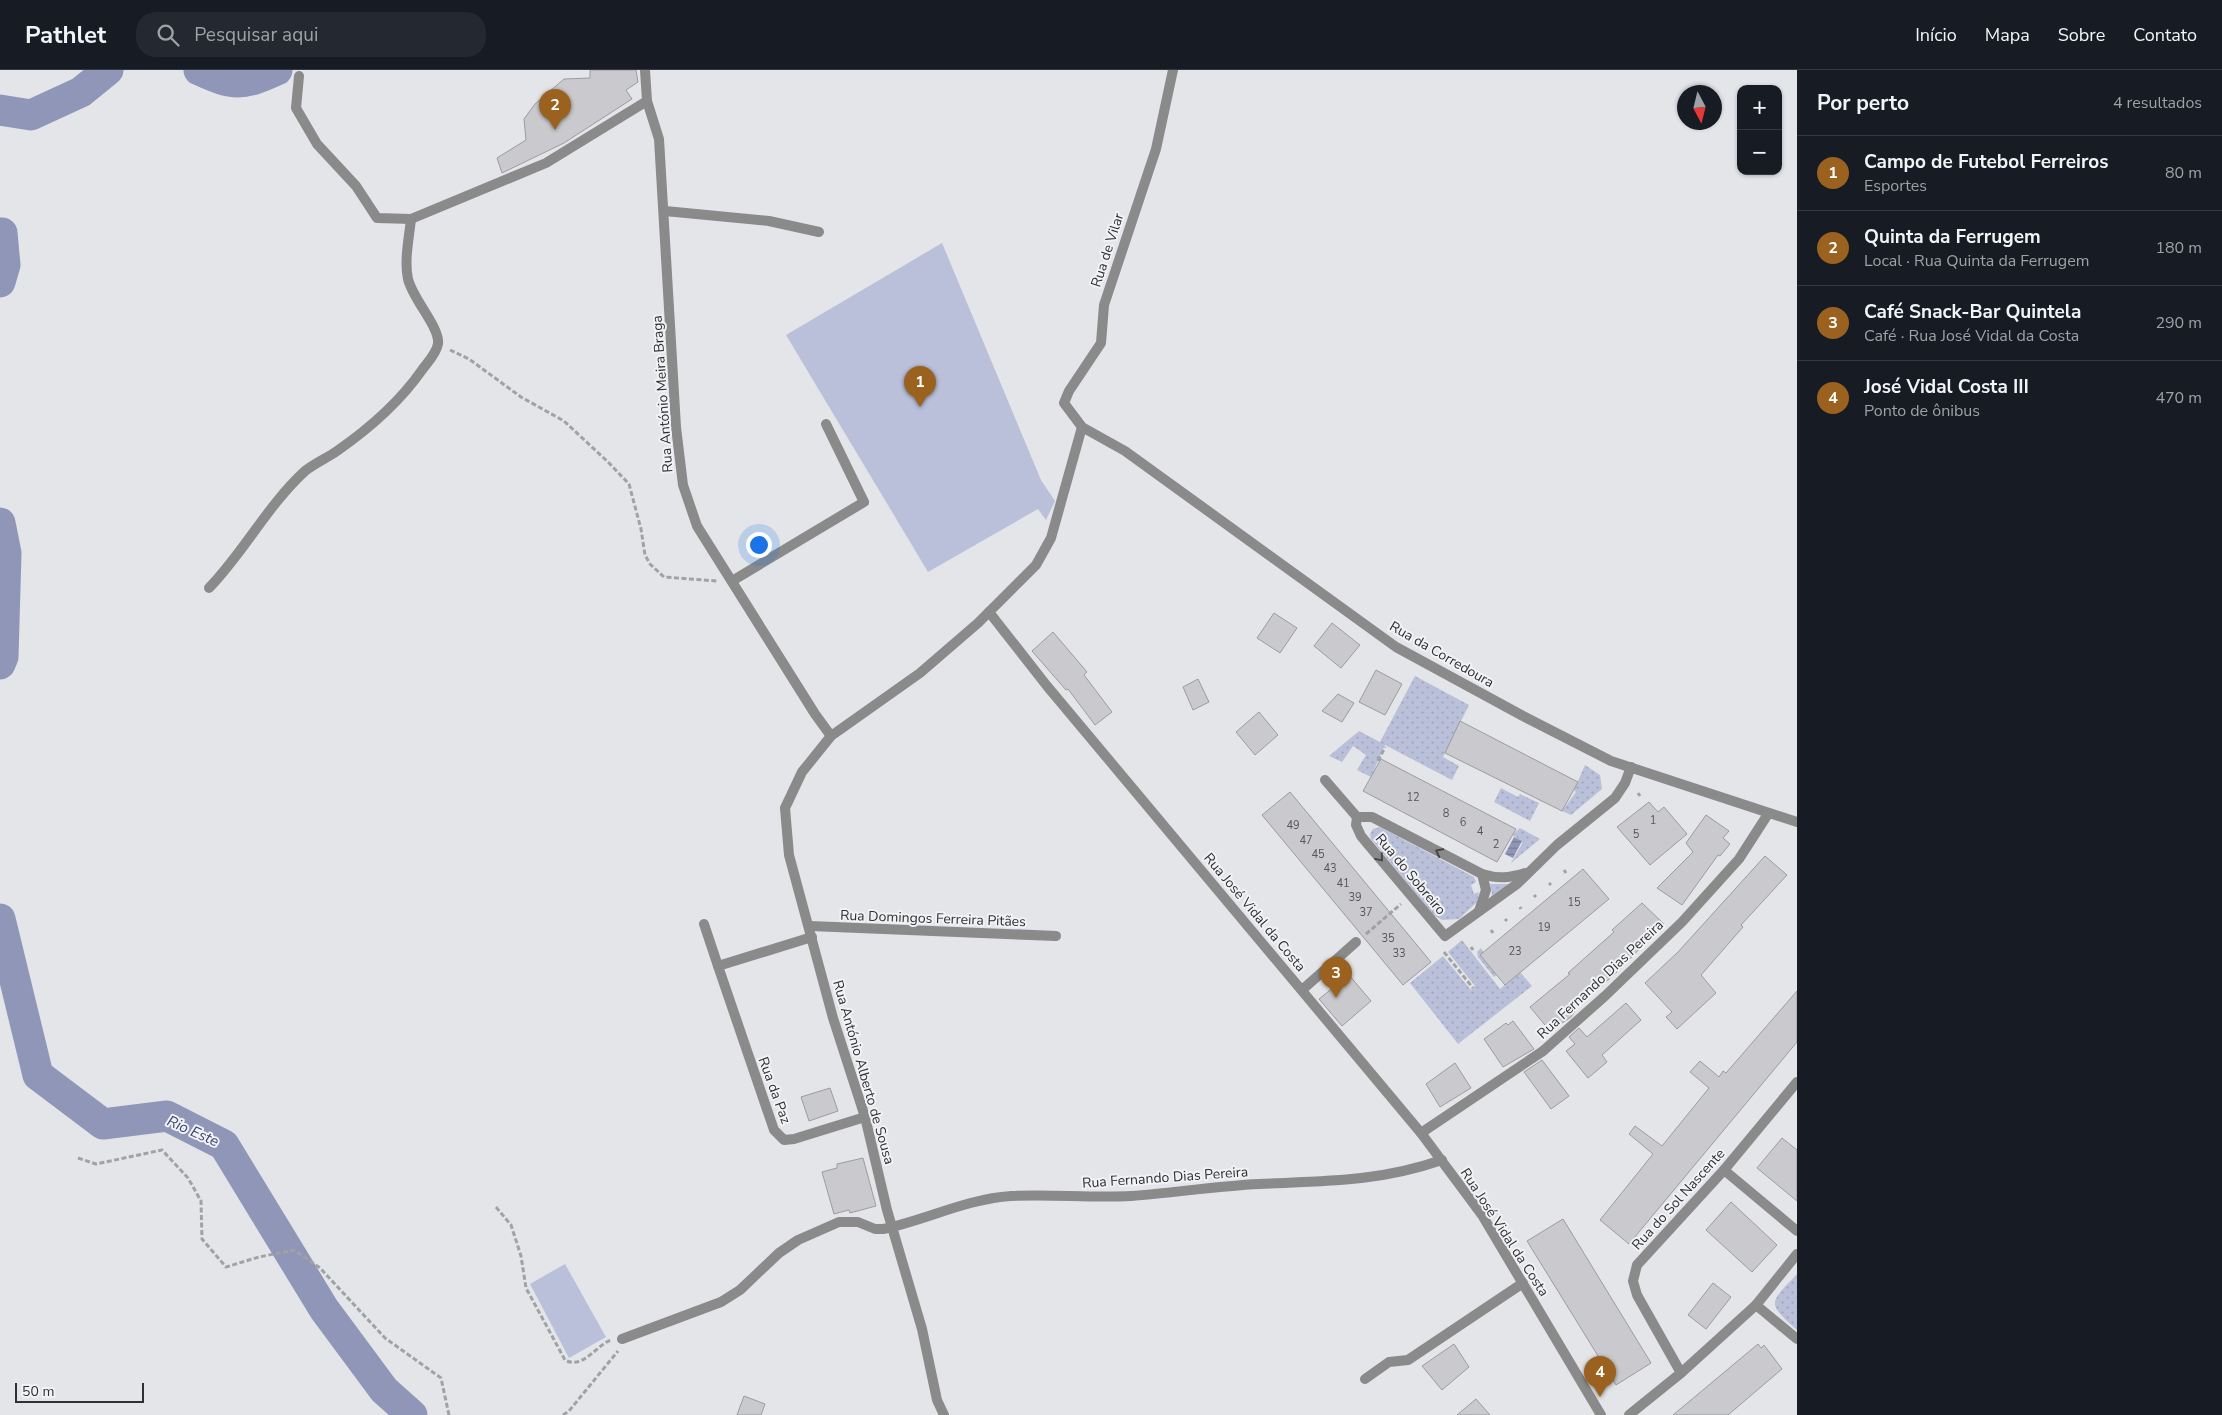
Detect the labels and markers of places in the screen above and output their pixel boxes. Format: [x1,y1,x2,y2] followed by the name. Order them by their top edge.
[539,89,571,130] pin: 2
[904,366,936,407] pin: 1
[1320,957,1352,998] pin: 3
[1584,1356,1616,1397] pin: 4

